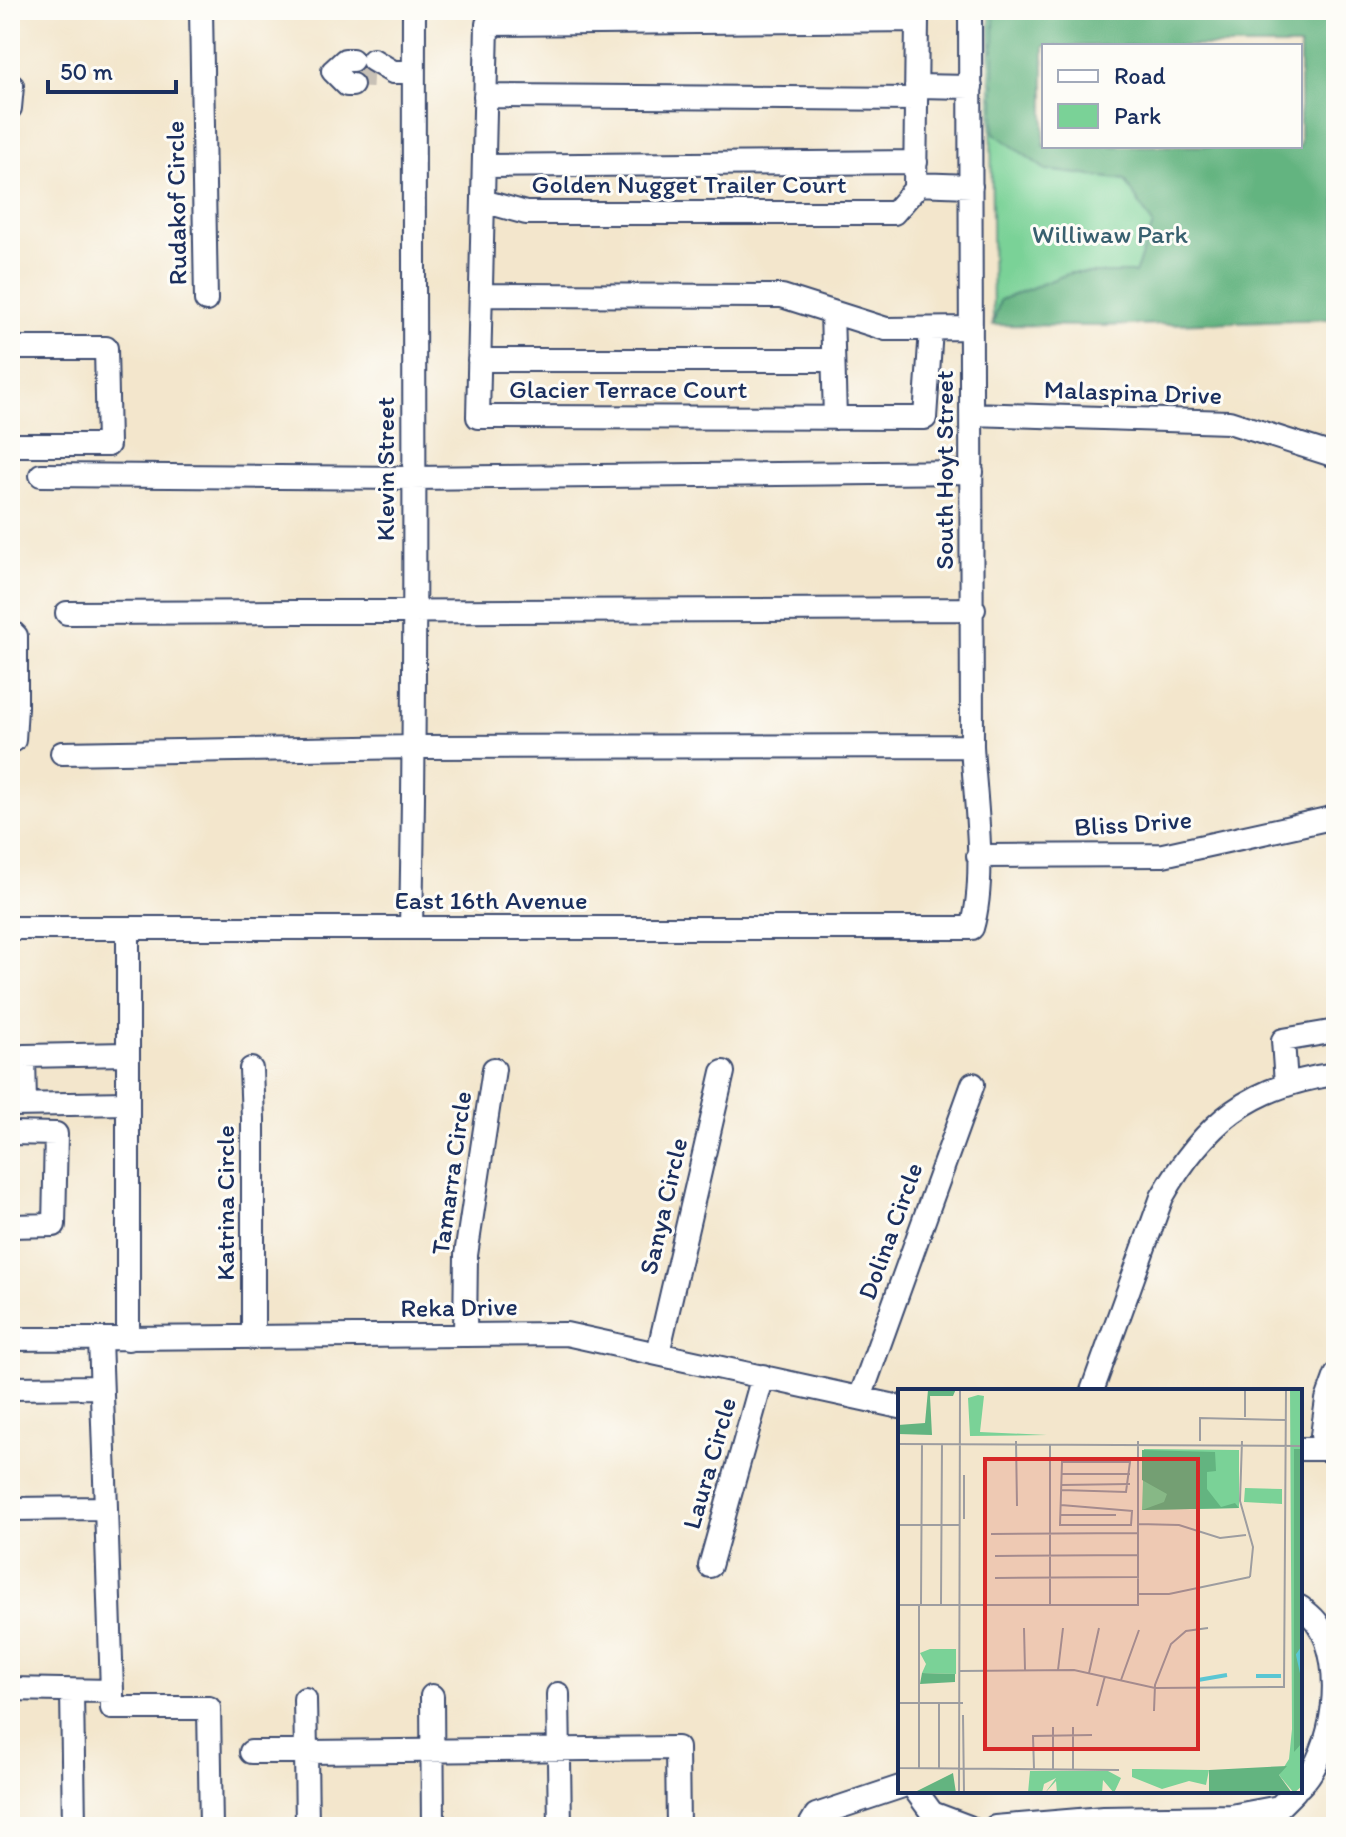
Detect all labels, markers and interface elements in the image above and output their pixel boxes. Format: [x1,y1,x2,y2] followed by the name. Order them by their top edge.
[48,44,176,94] scale bar
[1042,44,1302,148] legend
[60,57,113,86] text: 50 m
[1114,61,1166,90] text: Road
[1114,101,1161,130] text: Park
[159,120,193,286] street label: Rudakof Circle
[532,168,847,200] street label: Golden Nugget Trailer Court
[1032,218,1188,250] park label: Williwaw Park
[928,370,960,570] street label: South Hoyt Street
[509,373,747,405] street label: Glacier Terrace Court
[1043,373,1223,411] street label: Malaspina Drive
[369,396,401,541] street label: Klevin Street
[1073,803,1193,843] street label: Bliss Drive
[394,884,588,916] street label: East 16th Avenue
[424,1089,478,1257] street label: Tamarra Circle
[209,1125,241,1281] street label: Katrina Circle
[632,1135,694,1277] street label: Sanya Circle
[850,1158,930,1304] street label: Dolina Circle
[400,1290,518,1324] street label: Reka Drive
[898,1389,1302,1793] inset map
[675,1393,743,1533] street label: Laura Circle

